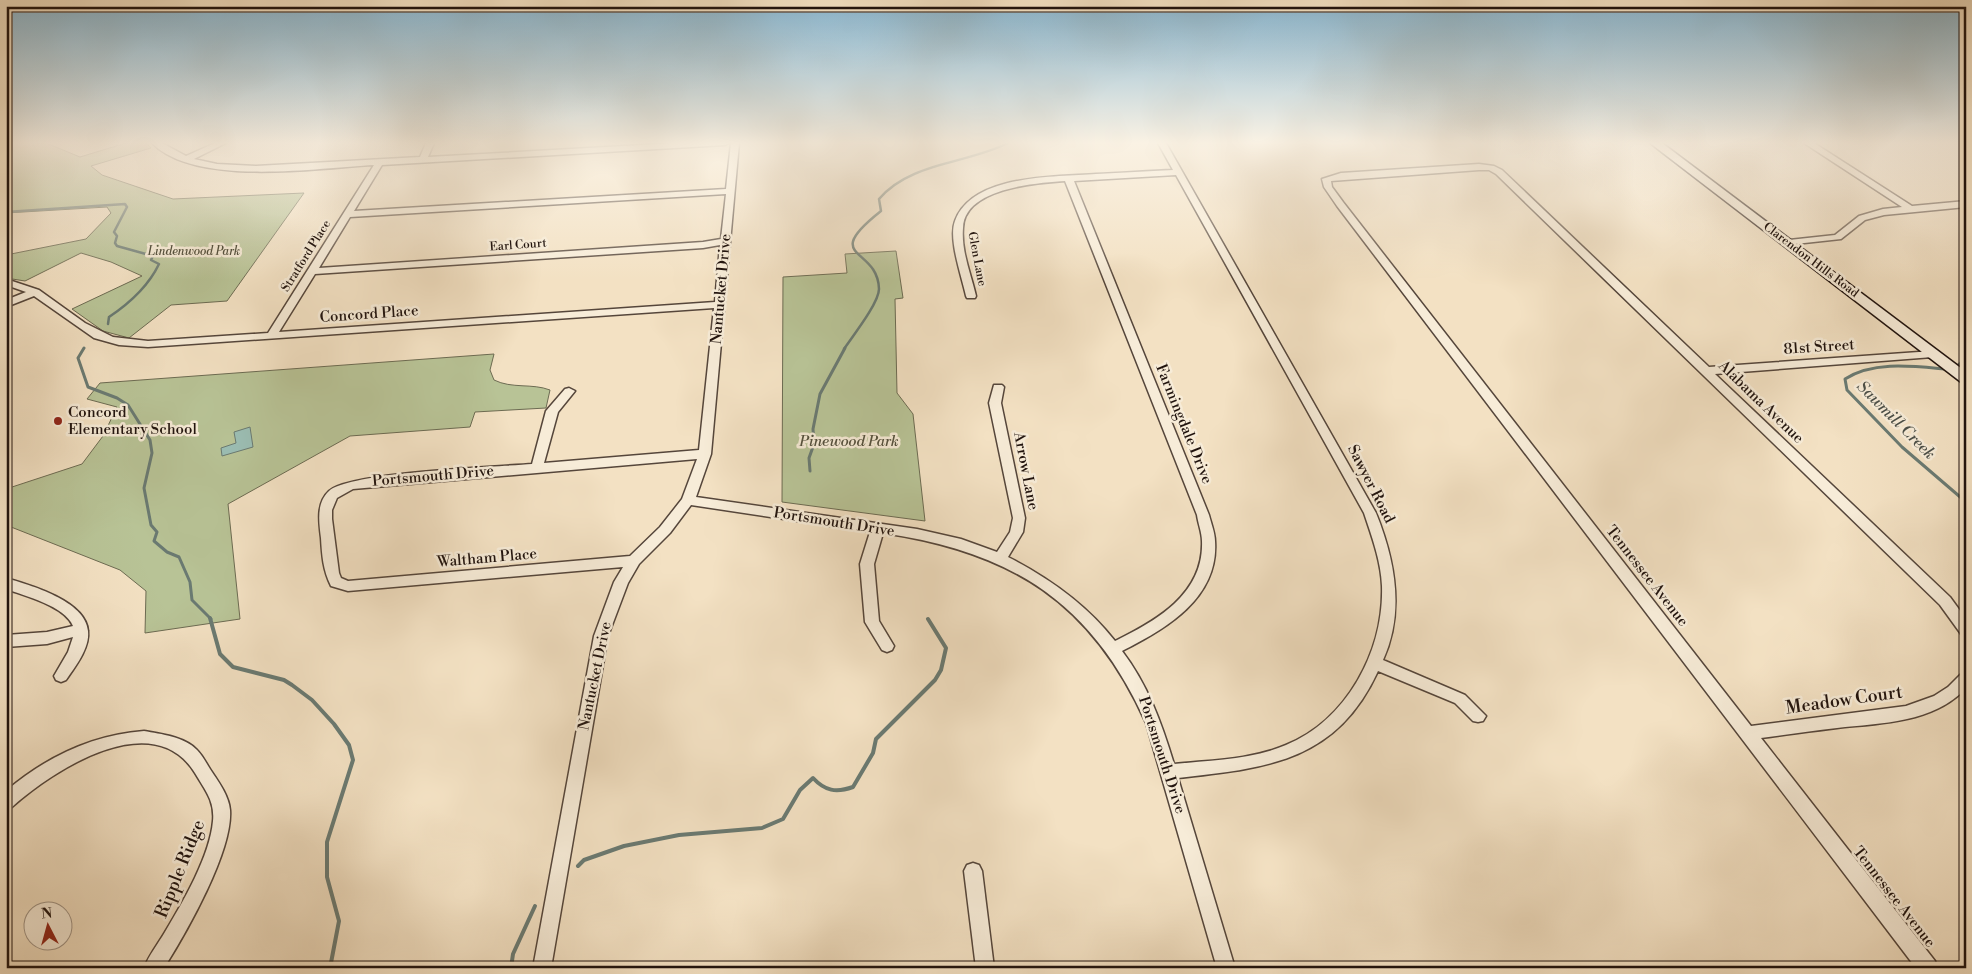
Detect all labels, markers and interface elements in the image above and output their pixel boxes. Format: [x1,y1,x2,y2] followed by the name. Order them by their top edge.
[278,217,334,295] street label: Stratford Place
[1760,219,1862,301] street label: Clarendon Hills Road
[964,230,990,288] street label: Glen Lane
[707,233,735,345] street label: Nantucket Drive
[489,235,548,254] street label: Earl Court
[147,244,240,259] park label: Lindenwood Park
[319,301,419,327] street label: Concord Place
[1783,335,1856,359] street label: 81st Street
[1713,356,1808,448] street label: Alabama Avenue
[1151,361,1217,487] street label: Farmingdale Drive
[1853,377,1939,463] water label: Sawmill Creek
[68,403,197,439] place label: Concord Elementary School
[52,415,64,427] marker: Concord Elementary School
[1009,429,1043,512] street label: Arrow Lane
[798,432,899,451] park label: Pinewood Park
[1343,442,1399,527] street label: Sawyer Road
[371,461,495,491] street label: Portsmouth Drive
[772,503,896,541] street label: Portsmouth Drive
[1602,522,1692,630] street label: Tennessee Avenue
[435,544,538,572] street label: Waltham Place
[574,620,616,732] street label: Nantucket Drive
[1784,680,1904,720] street label: Meadow Court
[1134,694,1190,816] street label: Portsmouth Drive
[150,816,210,922] street label: Ripple Ridge
[1849,843,1939,951] street label: Tennessee Avenue
[22,902,72,952] north arrow
[40,905,53,924] text: N

